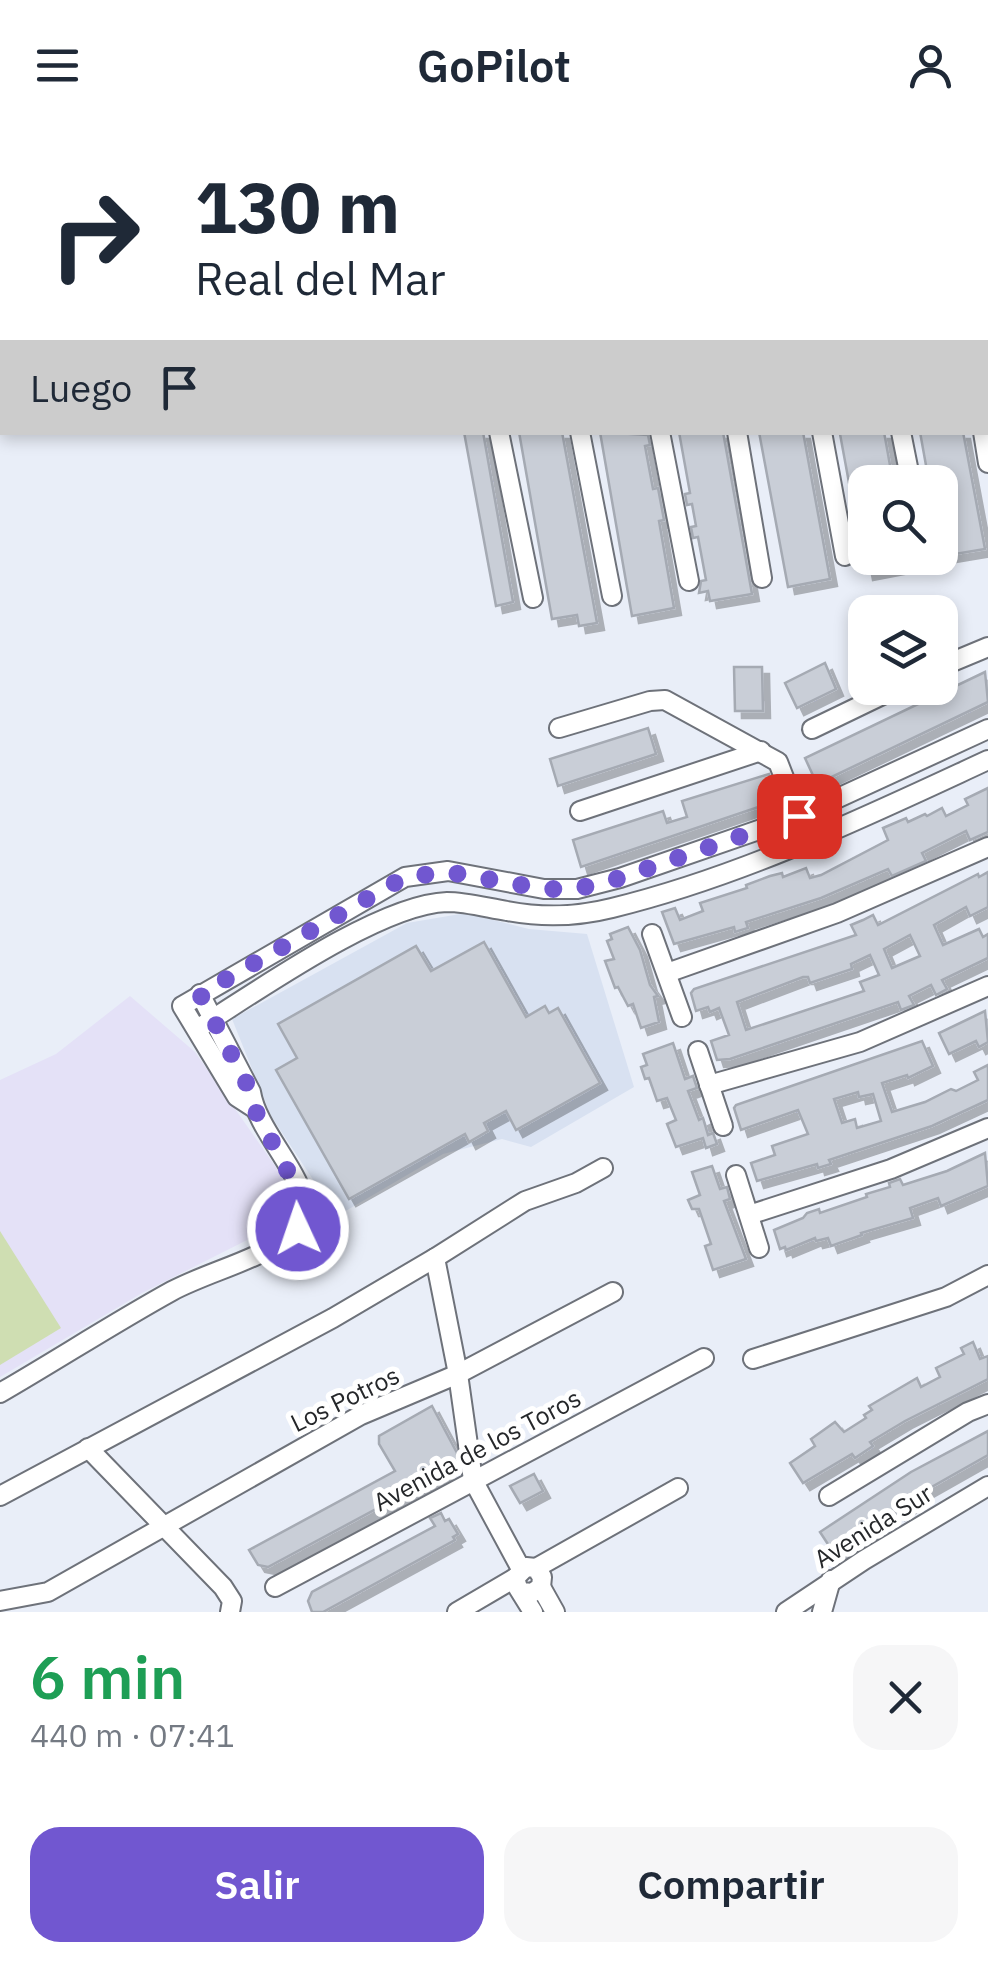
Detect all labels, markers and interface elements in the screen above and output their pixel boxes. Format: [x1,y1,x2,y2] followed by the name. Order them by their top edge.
[417,36,571,94] text: GoPilot
[30,38,85,93] icon: menu
[903,38,958,93] icon: person
[195,161,400,252] text: 130 m
[30,170,160,300] icon: right
[195,249,445,307] text: Real del Mar
[152,360,207,415] icon: arrive
[30,363,132,412] text: Luego
[848,465,958,705] map controls
[848,465,958,575] button: search
[848,595,958,705] button: layers
[757,774,842,859] pin
[772,789,827,844] icon: arrive
[246,1177,350,1281] position arrow
[285,1358,405,1439] street label: Los Potros
[367,1381,586,1518] street label: Avenida de los Toros
[807,1476,938,1575] street label: Avenida Sur
[30,1637,185,1716] text: 6 min
[853,1645,958,1750] button: close
[30,1714,235,1756] text: 440 m · 07:41
[30,1827,484,1942] button: Salir
[504,1827,958,1942] button: Compartir

